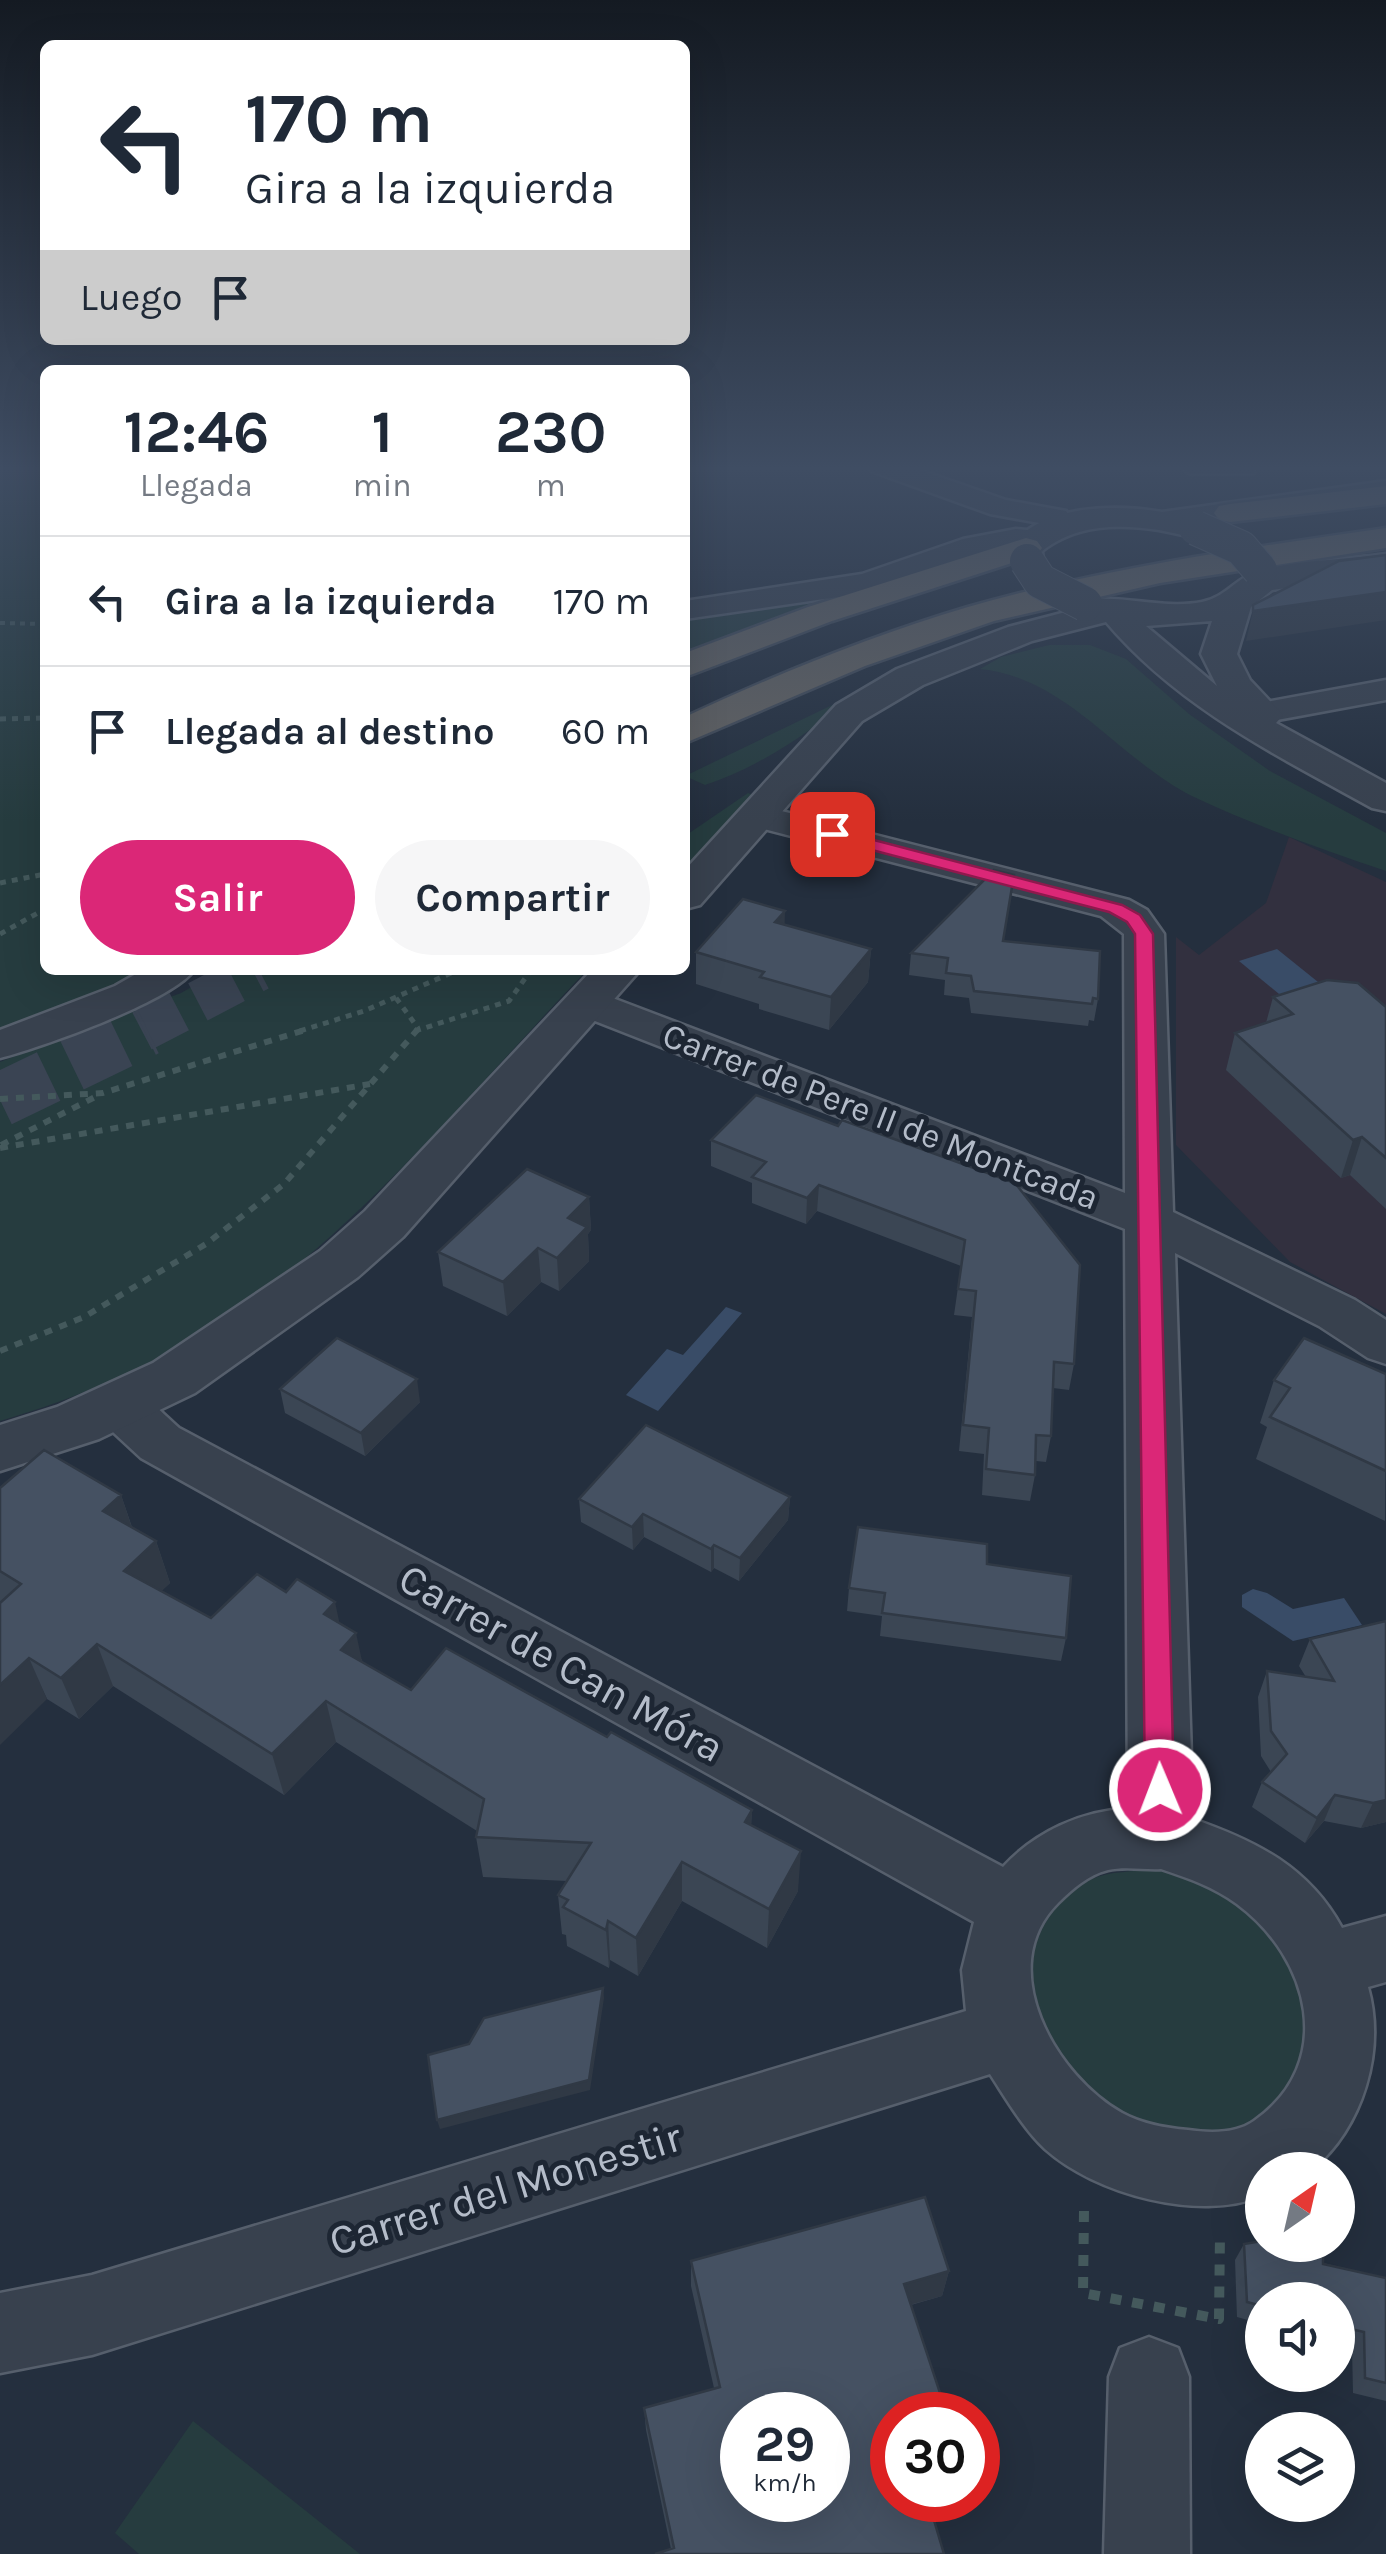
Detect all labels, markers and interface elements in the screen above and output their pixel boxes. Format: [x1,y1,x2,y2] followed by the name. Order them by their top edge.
[245,78,433,160] text: 170 m
[80,80,210,210] icon: left
[245,162,615,214] text: Gira a la izquierda
[203,270,258,325] icon: arrive
[80,275,183,320] text: Luego
[123,397,269,467] text: 12:46
[372,397,393,467] text: 1
[495,397,607,467] text: 230
[140,467,253,504] text: Llegada
[353,467,412,504] text: min
[536,467,566,504] text: m
[80,574,135,629] icon: left
[165,579,497,624] text: Gira a la izquierda
[552,579,650,624] text: 170 m
[80,704,135,759] icon: arrive
[165,709,495,754] text: Llegada al destino
[561,709,650,754] text: 60 m
[790,792,875,877] pin
[805,807,860,862] icon: arrive
[80,840,355,955] button: Salir
[375,840,650,955] button: Compartir
[657,1014,1105,1219] street label: Carrer de Pere II de Montcada
[390,1553,733,1773] street label: Carrer de Can Móra
[1108,1738,1212,1842] position arrow
[323,2111,688,2266] street label: Carrer del Monestir
[1245,2152,1355,2262] north arrow
[1245,2152,1355,2522] map controls
[1245,2282,1355,2392] button: sound
[870,2392,1000,2522] speed limit sign: 30
[1245,2412,1355,2522] button: layers
[755,2415,815,2474] text: 29
[753,2468,817,2497] text: km/h

